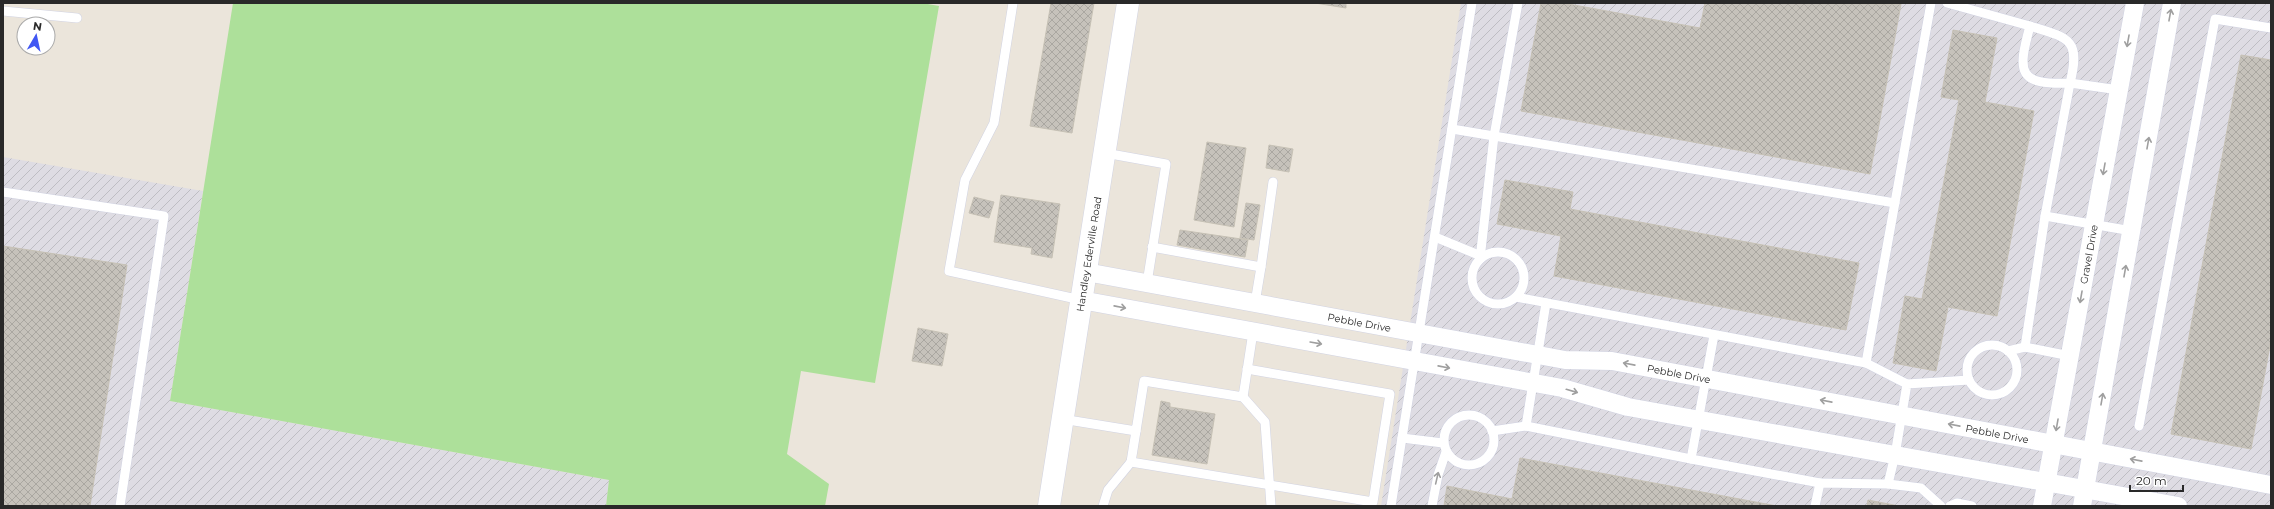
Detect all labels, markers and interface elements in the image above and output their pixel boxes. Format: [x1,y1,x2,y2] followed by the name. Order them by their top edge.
[2166,9,2174,22] one-way arrow
[16,16,56,56] north arrow
[32,19,43,34] text: N
[2123,34,2131,47] one-way arrow
[2144,137,2152,150] one-way arrow
[2100,162,2108,175] one-way arrow
[1073,196,1104,313] street label: Handley Ederville Road
[2077,224,2100,285] street label: Gravel Drive
[2121,265,2129,278] one-way arrow
[2076,290,2084,303] one-way arrow
[1113,303,1126,311] one-way arrow
[1327,310,1392,334] street label: Pebble Drive
[1309,340,1322,348] one-way arrow
[1623,360,1636,368] one-way arrow
[1646,361,1712,386] street label: Pebble Drive
[1437,363,1450,371] one-way arrow
[1565,388,1578,395] one-way arrow
[2098,393,2106,406] one-way arrow
[1820,397,1833,405] one-way arrow
[2053,418,2061,431] one-way arrow
[1947,421,1960,429] one-way arrow
[1964,421,2030,446] street label: Pebble Drive
[2130,456,2143,464] one-way arrow
[2130,467,2183,493] scale bar
[1434,472,1442,485] one-way arrow
[2136,473,2167,488] text: 20 m

